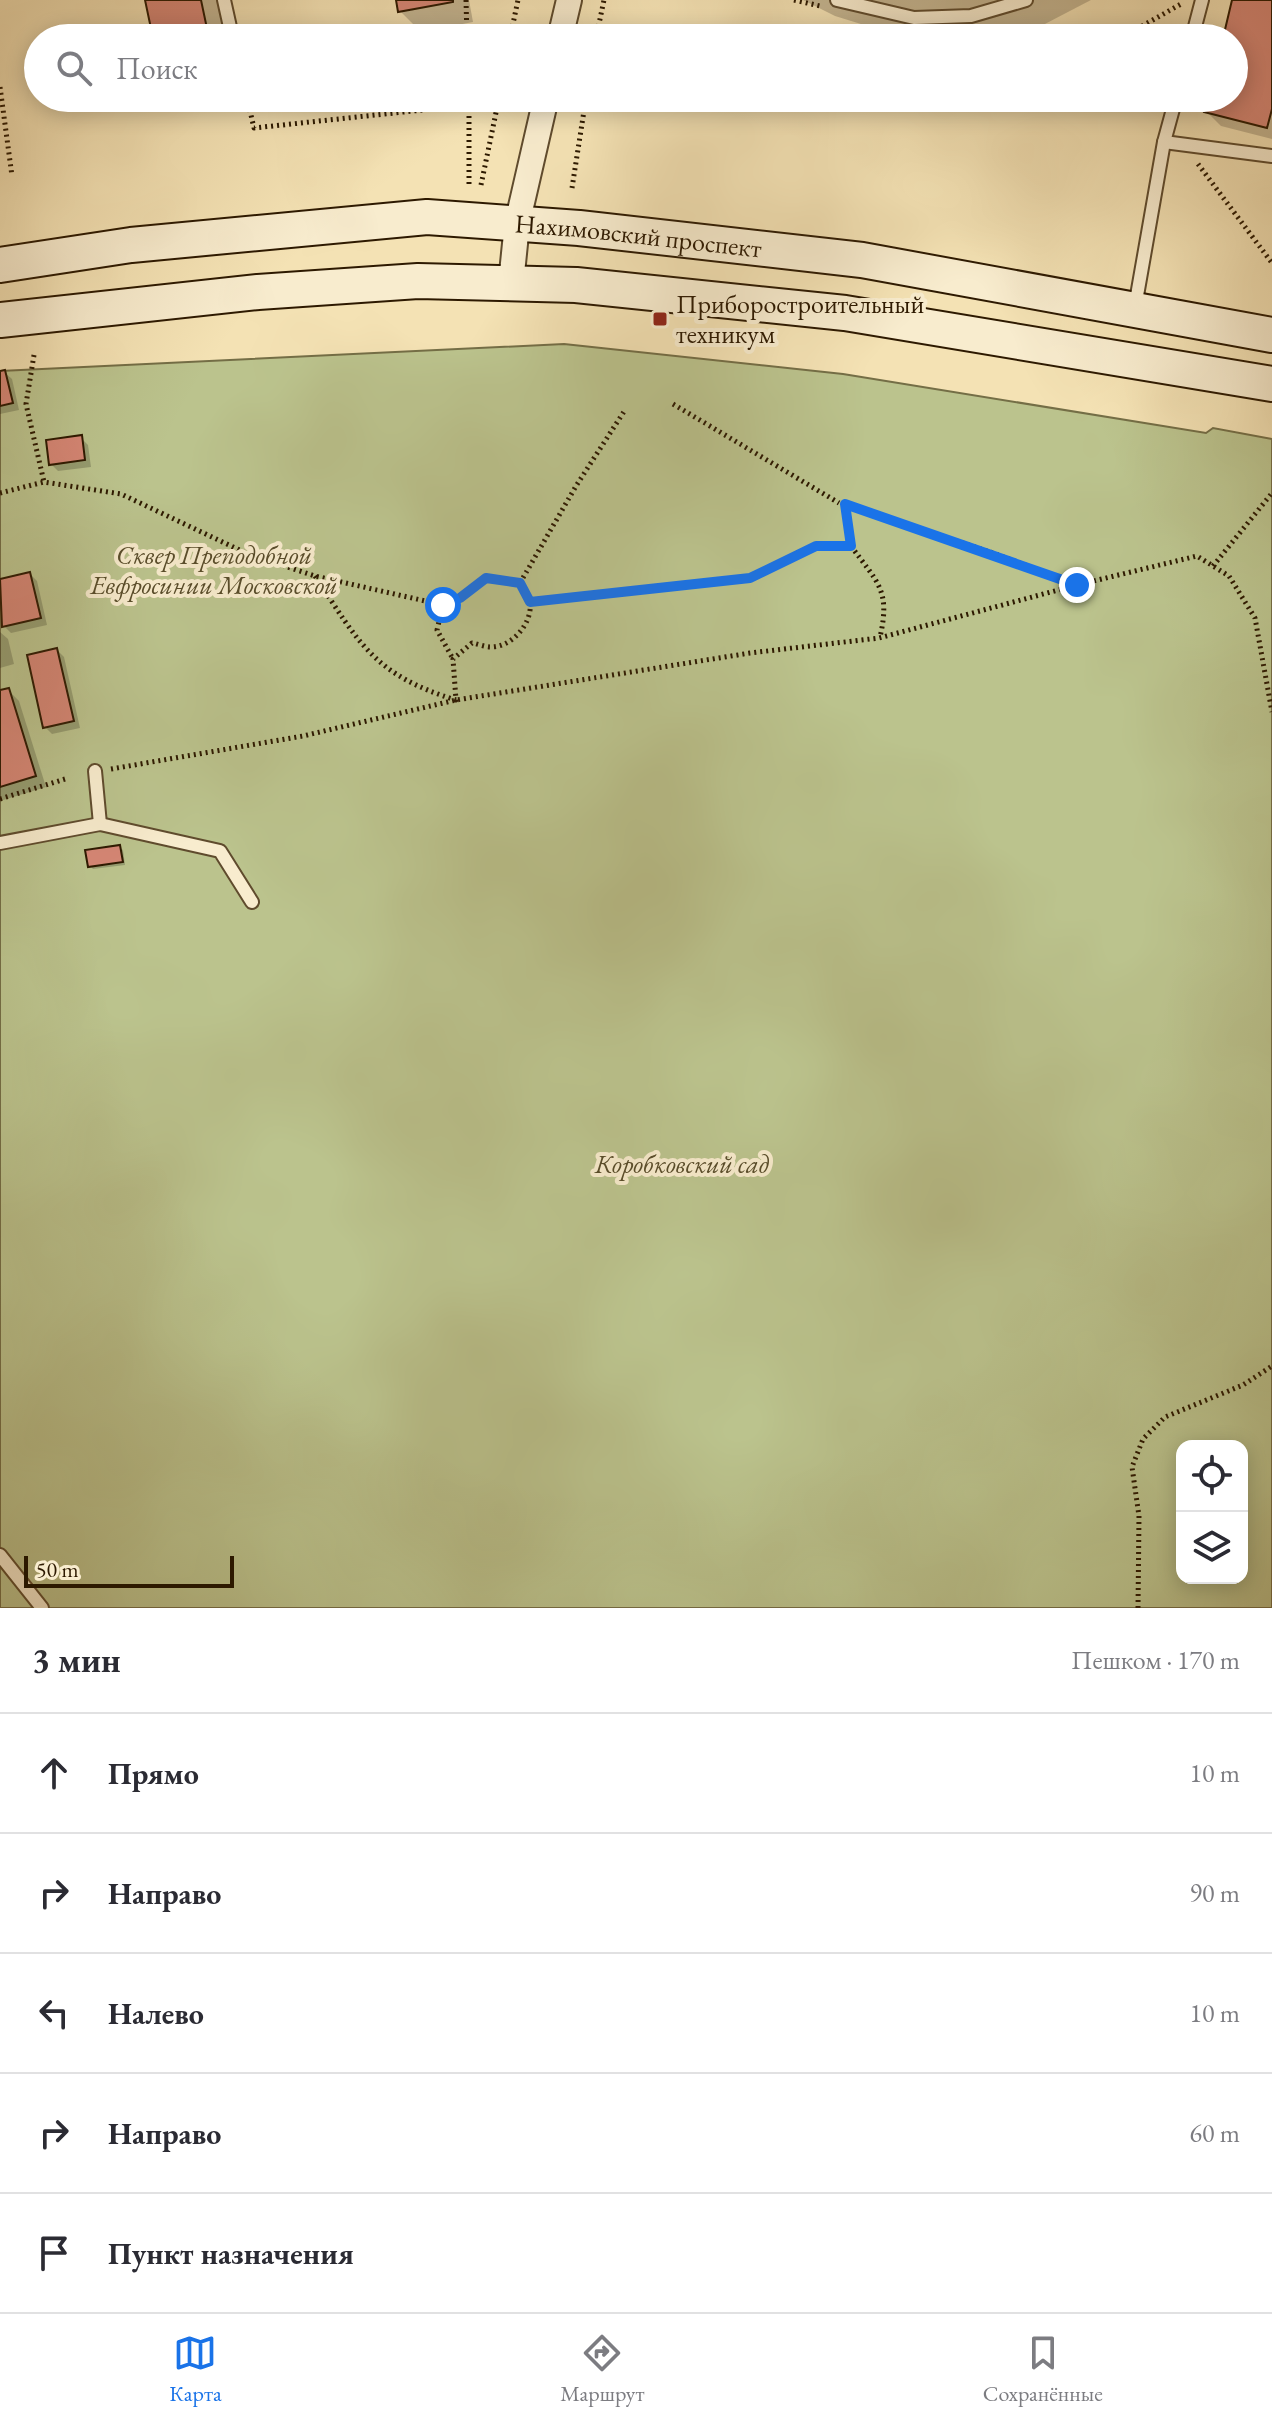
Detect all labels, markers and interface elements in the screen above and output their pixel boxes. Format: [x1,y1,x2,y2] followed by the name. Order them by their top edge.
[24,24,1248,112] search box
[52,46,96,90] icon: search
[116,49,198,88] text: Поиск
[514,206,764,266] street label: Нахимовский проспект
[676,287,924,351] place label: Приборостроительный техникум
[651,310,669,328] marker: Приборостроительный техникум
[89,538,338,602] park label: Сквер Преподобной Евфросинии Московской
[1059,567,1095,603] route end
[425,587,461,623] route start
[594,1147,770,1181] park label: Коробковский сад
[1176,1440,1248,1584] map controls
[1176,1440,1248,1512] button: locate
[1176,1512,1248,1584] button: layers
[24,1552,234,1588] scale bar
[36,1555,79,1584] text: 50 m
[32,1638,121,1682] text: 3 мин
[1071,1643,1240,1677] text: Пешком · 170 m
[32,1751,76,1795] icon: ahead
[108,1754,199,1793] text: Прямо
[1190,1756,1240,1790] text: 10 m
[32,1871,76,1915] icon: right
[108,1874,221,1913] text: Направо
[1190,1876,1240,1910] text: 90 m
[32,1991,76,2035] icon: left
[108,1994,204,2033] text: Налево
[1190,1996,1240,2030] text: 10 m
[32,2111,76,2155] icon: right
[108,2114,221,2153] text: Направо
[1190,2116,1240,2150] text: 60 m
[32,2231,76,2275] icon: arrive
[108,2234,354,2273] text: Пункт назначения
[169,2331,222,2408] tab: Карта
[560,2331,644,2408] tab: Маршрут
[983,2331,1103,2408] tab: Сохранённые

